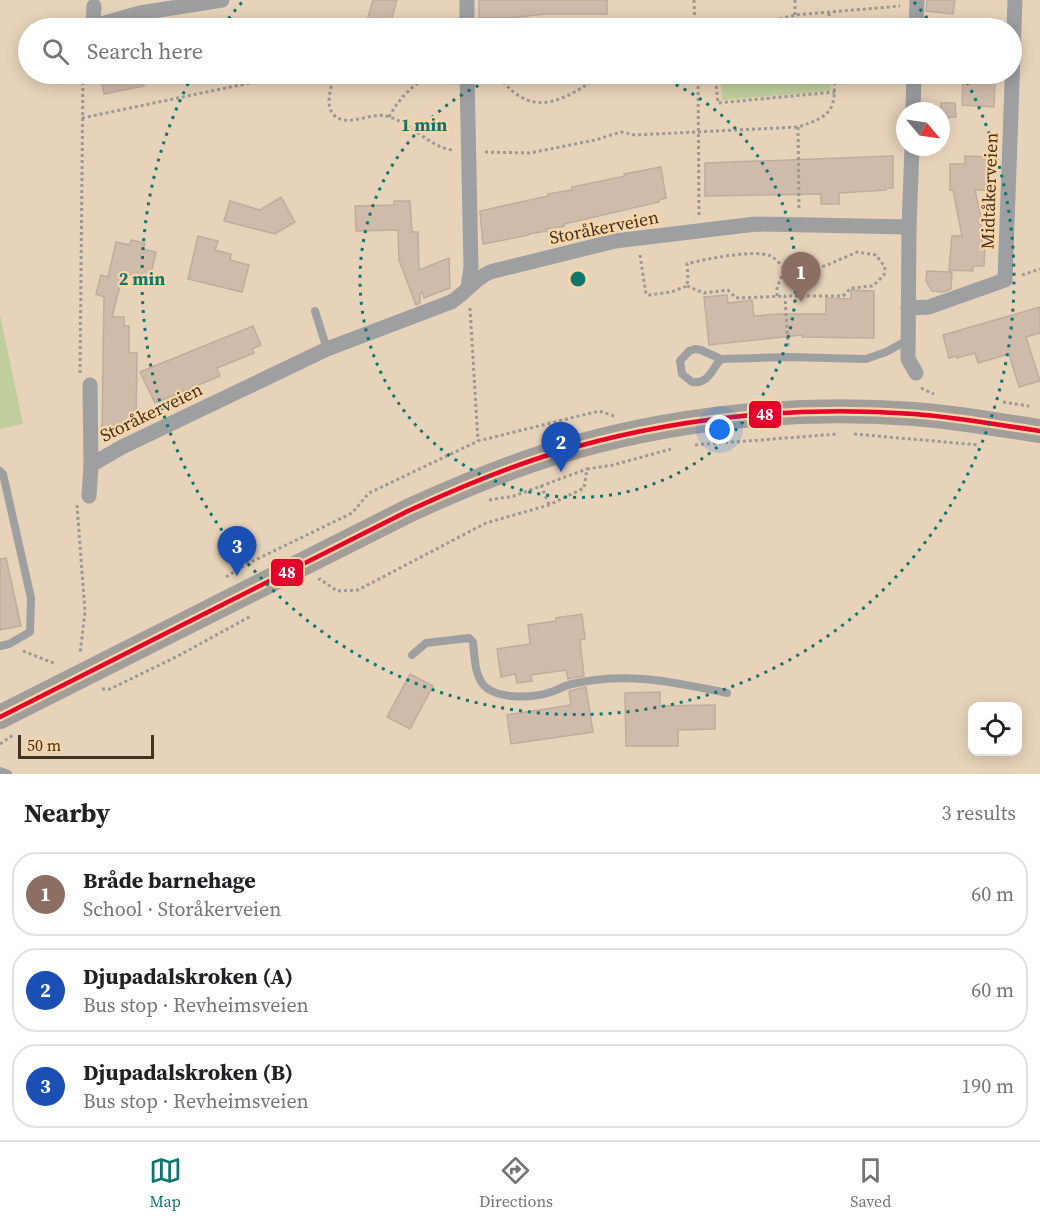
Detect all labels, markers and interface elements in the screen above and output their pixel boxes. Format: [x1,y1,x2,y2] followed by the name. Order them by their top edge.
[18,18,1022,84] search box
[39,35,72,68] icon: search
[87,36,203,66] text: Search here
[896,102,950,156] north arrow
[401,112,447,137] text: 1 min
[974,132,1004,250] street label: Midtåkerveien
[547,204,661,250] street label: Storåkerveien
[782,252,820,302] pin: 1
[119,266,165,291] text: 2 min
[568,269,588,289] centre of rings
[96,376,207,448] street label: Storåkerveien
[748,400,782,429] line badge: 48
[756,403,774,425] text: 48
[705,415,734,444] your location
[542,422,580,472] pin: 2
[218,526,256,576] pin: 3
[270,558,304,587] line badge: 48
[278,561,296,583] text: 48
[968,702,1022,756] map controls
[968,702,1022,756] button: locate
[18,732,154,760] scale bar
[27,734,61,756] text: 50 m
[24,795,110,831] text: Nearby
[941,799,1016,827] text: 3 results
[83,865,256,895] text: Bråde barnehage
[40,880,51,908] text: 1
[971,880,1014,908] text: 60 m
[83,895,281,923] text: School · Storåkerveien
[83,961,293,991] text: Djupadalskroken (A)
[40,976,51,1004] text: 2
[971,976,1014,1004] text: 60 m
[83,991,309,1019] text: Bus stop · Revheimsveien
[83,1057,293,1087] text: Djupadalskroken (B)
[40,1072,51,1100] text: 3
[961,1072,1014,1100] text: 190 m
[83,1087,309,1115] text: Bus stop · Revheimsveien
[149,1154,182,1212] tab: Map
[479,1154,553,1212] tab: Directions
[850,1154,891,1212] tab: Saved

